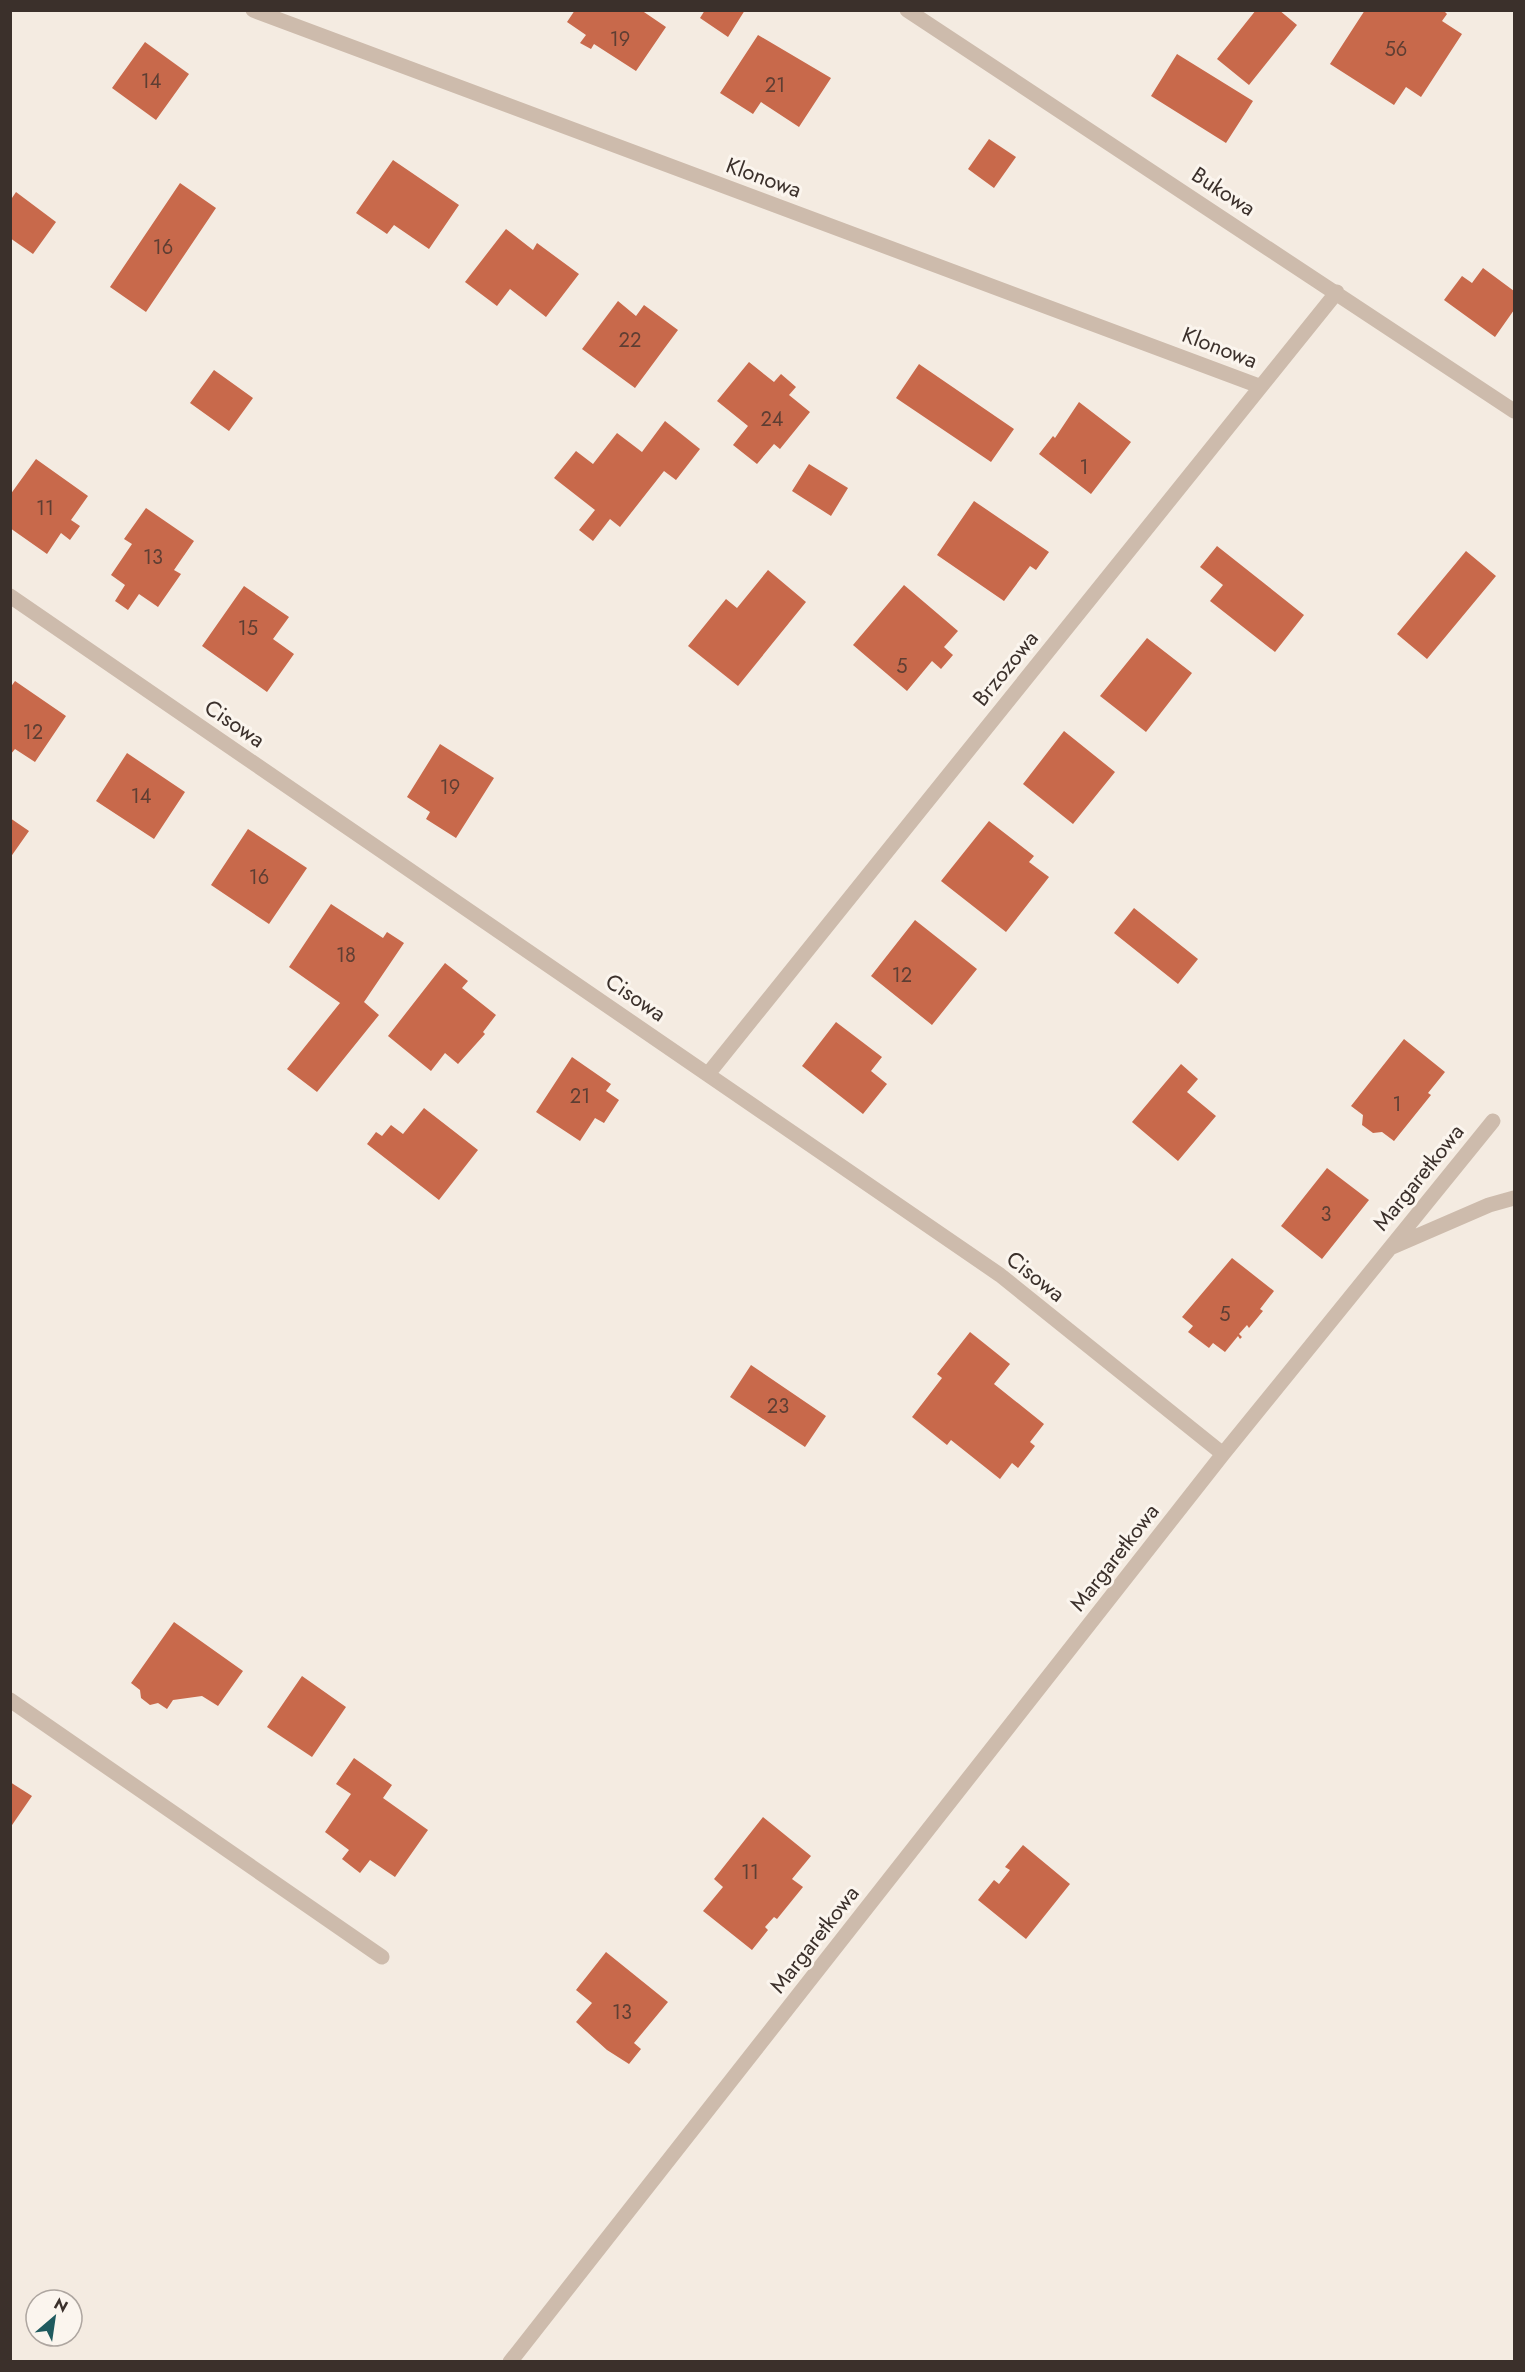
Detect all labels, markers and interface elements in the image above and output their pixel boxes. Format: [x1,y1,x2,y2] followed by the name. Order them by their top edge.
[610,25,630,54] house number: 19
[1385,35,1407,64] house number: 56
[141,67,162,96] house number: 14
[765,71,785,100] house number: 21
[722,149,806,205] street label: Klonowa
[1186,158,1262,224] street label: Bukowa
[153,233,173,262] house number: 16
[1178,318,1262,376] street label: Klonowa
[619,326,641,355] house number: 22
[760,405,784,434] house number: 24
[1080,453,1089,482] house number: 1
[36,494,54,523] house number: 11
[143,543,163,572] house number: 13
[238,614,258,643] house number: 15
[965,623,1045,713] street label: Brzozowa
[896,652,908,681] house number: 5
[198,691,272,755] street label: Cisowa
[23,718,43,747] house number: 12
[440,773,460,802] house number: 19
[131,782,152,811] house number: 14
[249,863,269,892] house number: 16
[336,941,356,970] house number: 18
[892,961,912,990] house number: 12
[599,965,673,1029] street label: Cisowa
[570,1082,590,1111] house number: 21
[1393,1090,1402,1119] house number: 1
[1365,1117,1471,1237] street label: Margaretkowa
[1321,1200,1332,1229] house number: 3
[1000,1243,1072,1309] street label: Cisowa
[1219,1300,1231,1329] house number: 5
[767,1392,789,1421] house number: 23
[1062,1496,1166,1618] street label: Margaretkowa
[741,1858,759,1887] house number: 11
[762,1878,866,2000] street label: Margaretkowa
[612,1998,632,2027] house number: 13
[24,2288,84,2348] north arrow
[50,2292,72,2318] text: N

